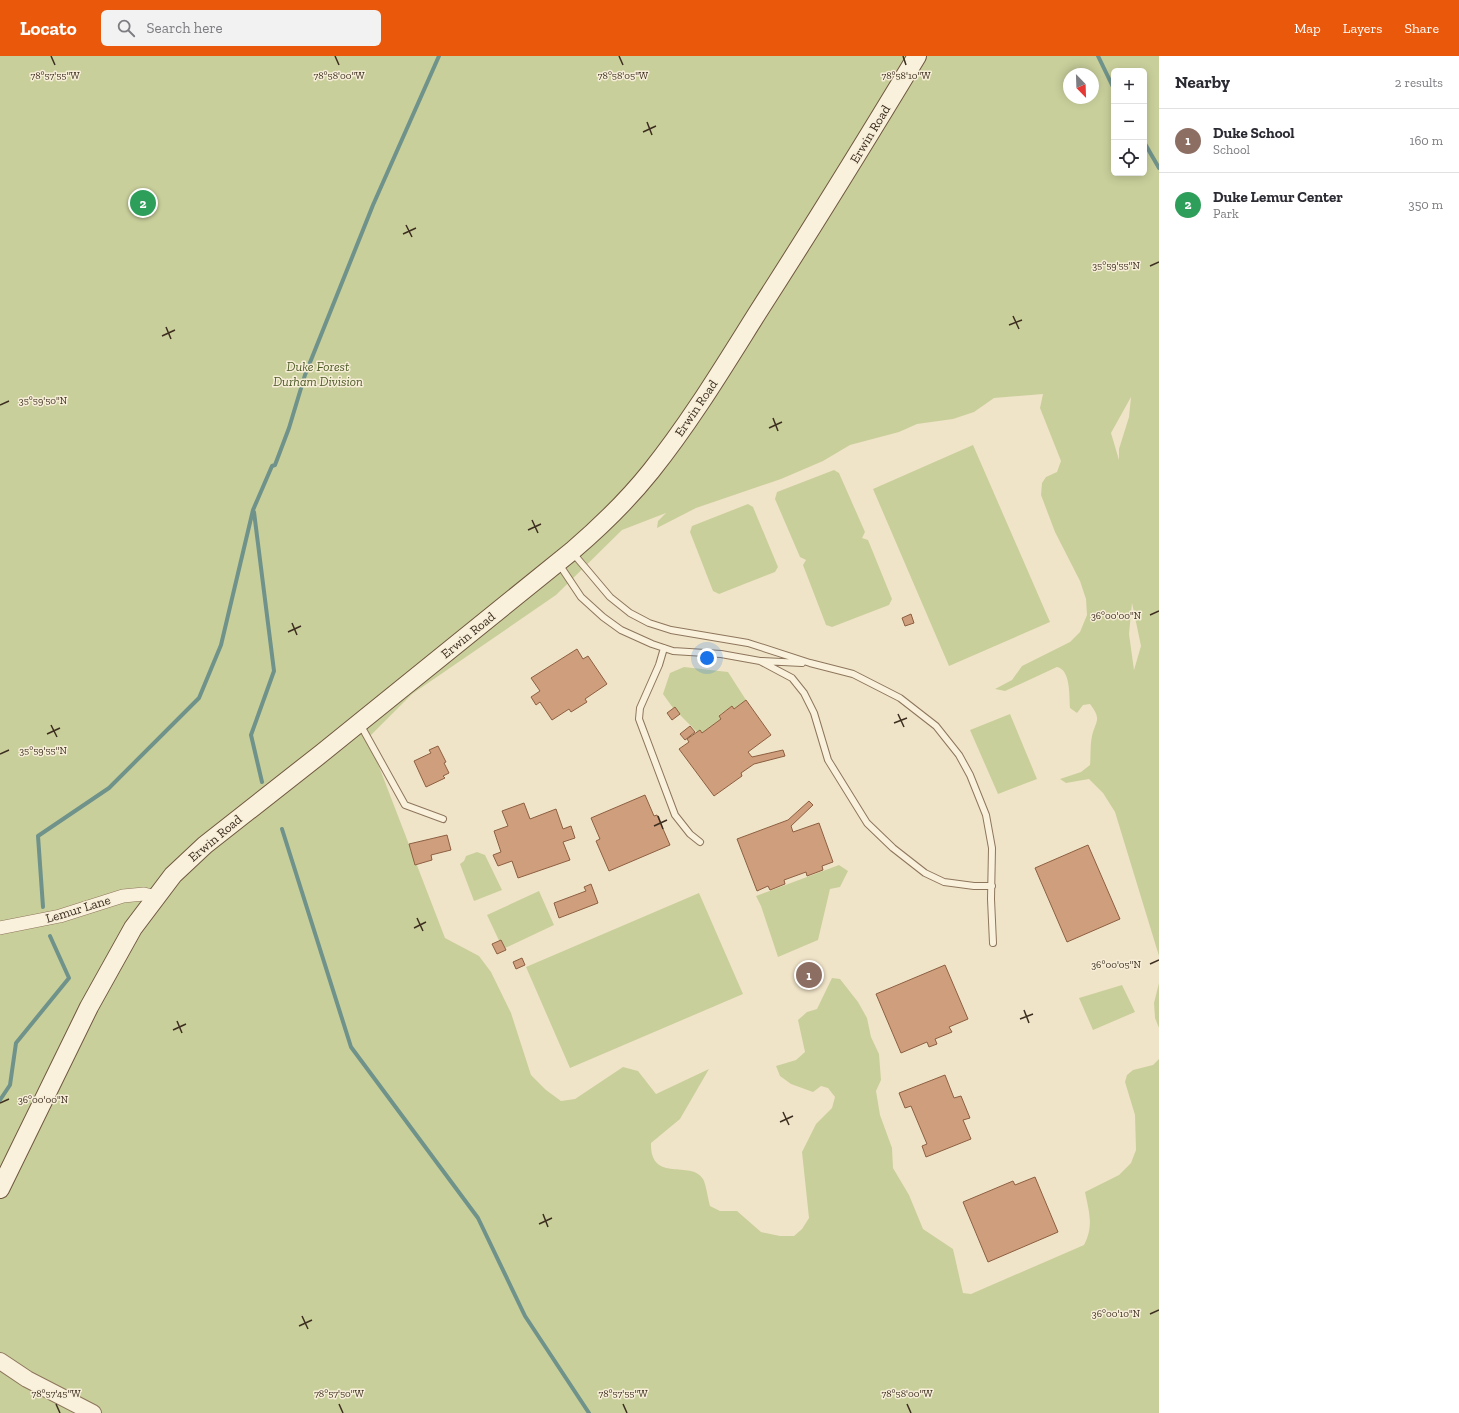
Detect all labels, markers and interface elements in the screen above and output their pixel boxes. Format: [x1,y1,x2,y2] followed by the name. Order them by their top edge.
[101,10,381,46] search box
[20,17,77,40] text: Locato
[115,17,137,39] icon: search
[147,19,223,37] text: Search here
[1294,20,1321,37] text: Map
[1343,20,1382,37] text: Layers
[1404,20,1439,37] text: Share
[1063,68,1099,104] north arrow
[1111,68,1147,176] map controls
[1111,68,1147,104] button: +
[30,70,80,82] text: 78°57'55"W
[313,70,365,82] text: 78°58'00"W
[598,70,649,82] text: 78°58'05"W
[881,70,931,82] text: 78°58'10"W
[1175,72,1230,92] text: Nearby
[1395,75,1443,90] text: 2 results
[847,102,893,166] street label: Erwin Road
[1111,104,1147,140] button: −
[1213,124,1295,142] text: Duke School
[1185,133,1191,148] text: 1
[1409,133,1443,148] text: 160 m
[1111,140,1147,176] button: locate
[1213,142,1250,157] text: School
[130,188,156,218] pin: 2
[1213,188,1343,206] text: Duke Lemur Center
[1185,197,1191,212] text: 2
[1408,197,1443,212] text: 350 m
[1213,206,1239,221] text: Park
[1092,260,1140,272] text: 35°59'55"N
[273,359,363,389] park label: Duke Forest Durham Division
[672,377,720,439] street label: Erwin Road
[19,395,68,407] text: 35°59'50"N
[438,609,498,661] street label: Erwin Road
[1091,610,1142,622] text: 36°00'00"N
[697,648,717,668] your location
[19,745,67,757] text: 35°59'55"N
[185,811,245,865] street label: Erwin Road
[44,892,112,926] street label: Lemur Lane
[1091,959,1141,971] text: 36°00'05"N
[796,960,822,990] pin: 1
[18,1094,69,1106] text: 36°00'00"N
[1092,1308,1141,1320] text: 36°00'10"N
[32,1388,81,1400] text: 78°57'45"W
[314,1388,365,1400] text: 78°57'50"W
[598,1388,648,1400] text: 78°57'55"W
[881,1388,933,1400] text: 78°58'00"W

